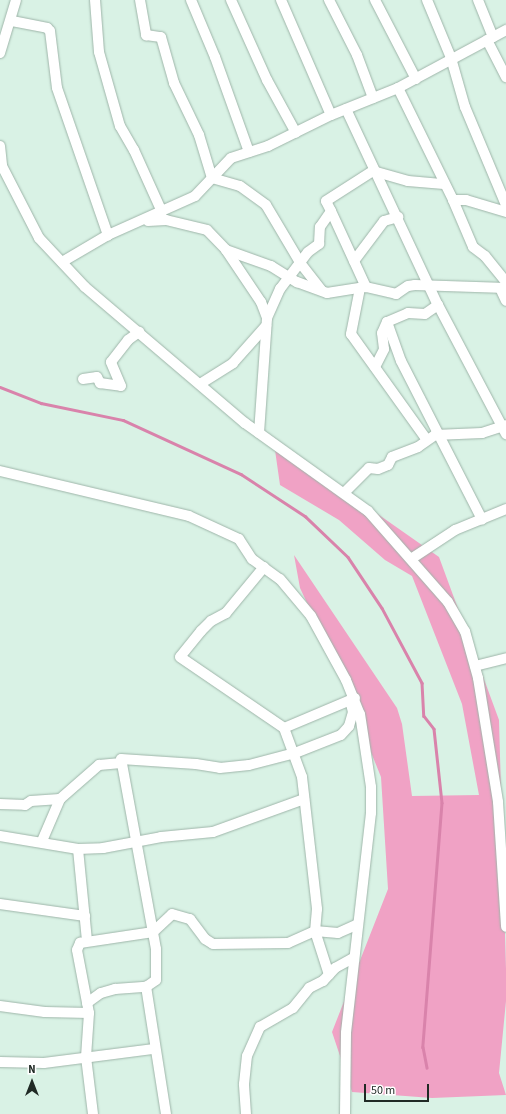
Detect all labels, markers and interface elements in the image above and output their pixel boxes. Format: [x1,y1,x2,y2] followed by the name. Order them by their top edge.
[12,1062,52,1102] north arrow
[28,1062,36,1077] text: N
[366,1076,431,1102] scale bar
[371,1082,395,1099] text: 50 m

